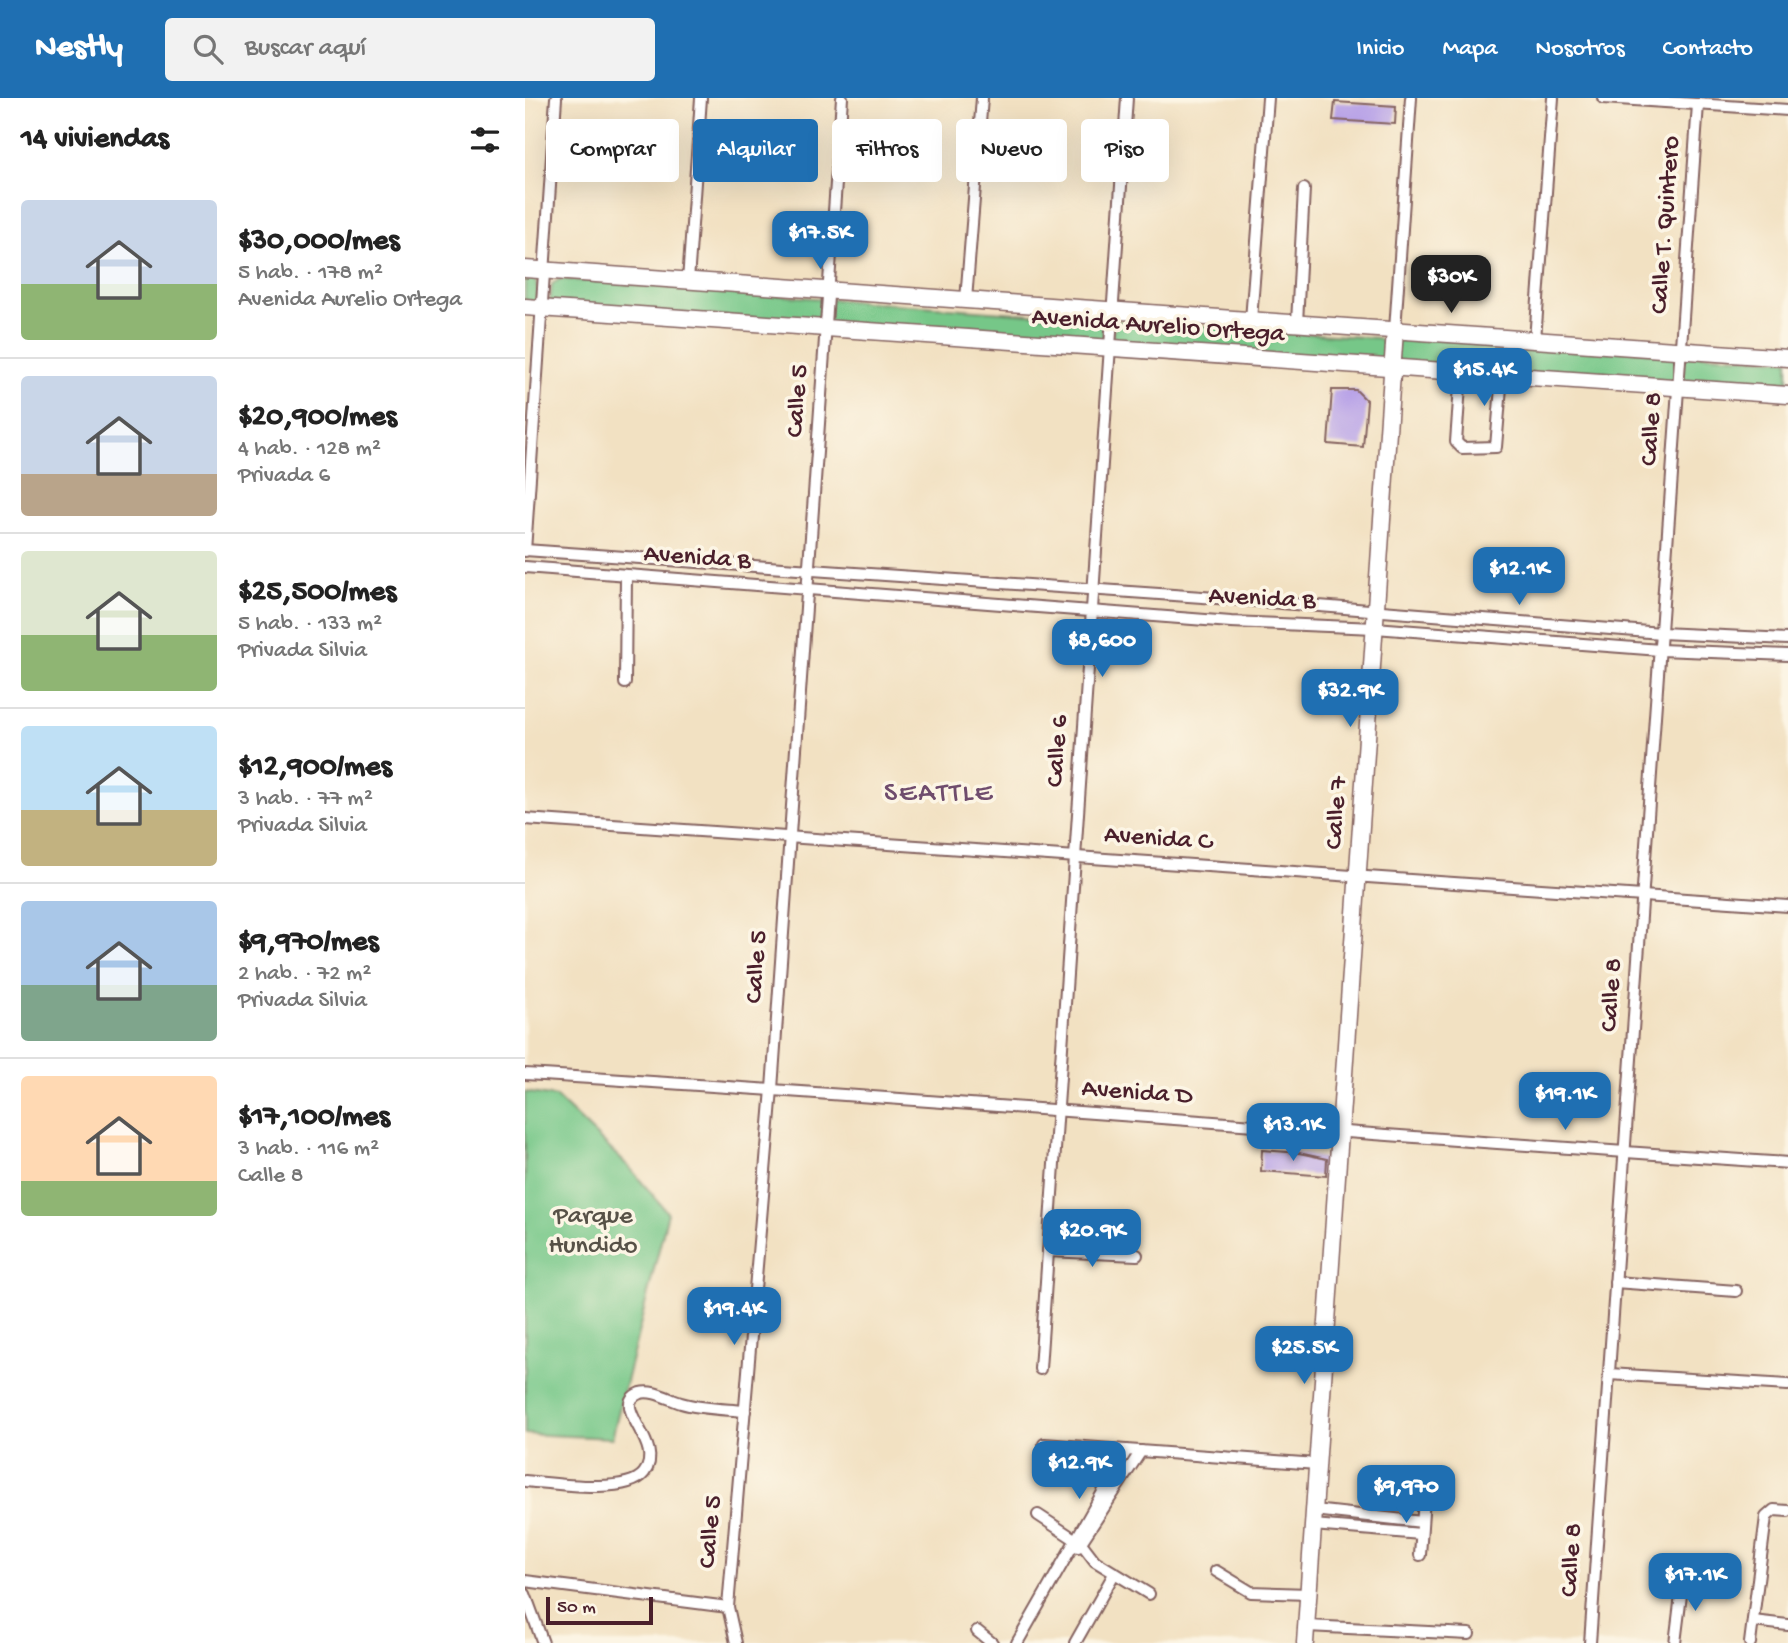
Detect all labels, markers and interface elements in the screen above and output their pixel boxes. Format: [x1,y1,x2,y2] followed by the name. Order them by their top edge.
[165,18,655,81] search box
[35,30,123,68] text: Nestly
[189,30,227,68] icon: search
[245,34,366,65] text: Buscar aquí
[1356,35,1404,64] text: Inicio
[1442,35,1498,64] text: Mapa
[1536,35,1625,64] text: Nosotros
[1663,35,1753,64] text: Contacto
[546,119,679,182] chip: Comprar
[693,119,818,182] chip: Alquilar
[832,119,942,182] chip: Filtros
[956,119,1067,182] chip: Nuevo
[1081,119,1169,182] chip: Piso
[466,121,504,159] icon: filters
[21,123,169,158] text: 14 viviendas
[1645,135,1689,315] street label: Calle T. Quintero
[763,212,877,271] pin: $17.5K
[788,220,852,247] text: $17.5K
[238,225,400,260] text: $30,000/mes
[77,228,161,312] icon: home
[1410,256,1492,315] pin: $30K
[238,260,383,287] text: 5 hab. · 178 m²
[1427,264,1475,291] text: $30K
[238,287,462,314] text: Avenida Aurelio Ortega
[1031,303,1287,351] street label: Avenida Aurelio Ortega
[1427,348,1541,408] pin: $15.4K
[1453,357,1515,384] text: $15.4K
[781,363,817,439] street label: Calle 5
[1635,391,1671,467] street label: Calle 8
[238,401,397,436] text: $20,900/mes
[77,404,161,488] icon: home
[238,436,381,463] text: 4 hab. · 128 m²
[238,463,330,490] text: Privada 6
[642,540,752,578] street label: Avenida B
[1462,547,1576,607] pin: $12.1K
[1489,556,1549,583] text: $12.1K
[238,576,396,611] text: $25,500/mes
[77,579,161,663] icon: home
[1208,582,1317,618] street label: Avenida B
[238,611,382,638] text: 5 hab. · 133 m²
[1045,620,1159,679] pin: $8,600
[1068,628,1136,655] text: $8,600
[238,638,367,665] text: Privada Silvia
[1293,670,1407,729] pin: $32.9K
[1318,678,1382,705] text: $32.9K
[1041,713,1077,788] street label: Calle 6
[238,751,392,786] text: $12,900/mes
[77,754,161,838] icon: home
[1320,774,1356,851] street label: Calle 7
[884,778,994,811] district label: SEATTLE
[238,786,373,813] text: 3 hab. · 77 m²
[238,813,367,840] text: Privada Silvia
[1103,821,1215,859] street label: Avenida C
[238,926,379,961] text: $9,970/mes
[77,929,161,1013] icon: home
[740,929,776,1005] street label: Calle 5
[1595,957,1631,1033] street label: Calle 8
[238,961,371,988] text: 2 hab. · 72 m²
[238,988,367,1015] text: Privada Silvia
[1508,1072,1622,1132] pin: $19.1K
[1081,1075,1193,1113] street label: Avenida D
[1535,1081,1595,1108] text: $19.1K
[238,1101,390,1136] text: $17,100/mes
[77,1104,161,1188] icon: home
[1236,1104,1350,1163] pin: $13.1K
[1263,1112,1323,1139] text: $13.1K
[238,1136,379,1163] text: 3 hab. · 116 m²
[238,1163,303,1190] text: Calle 8
[549,1202,638,1263] park label: Parque Hundido
[1035,1210,1149,1269] pin: $20.9K
[1059,1218,1125,1245] text: $20.9K
[677,1288,791,1347] pin: $19.4K
[703,1296,765,1323] text: $19.4K
[1247,1326,1361,1386] pin: $25.5K
[1271,1335,1337,1362] text: $25.5K
[1022,1442,1136,1501] pin: $12.9K
[1048,1450,1110,1477] text: $12.9K
[1349,1466,1463,1525] pin: $9,970
[1373,1474,1439,1501] text: $9,970
[693,1494,731,1570] street label: Calle 5
[1555,1522,1591,1598] street label: Calle 8
[1638,1554,1752,1613] pin: $17.1K
[1665,1562,1725,1589] text: $17.1K
[546,1594,653,1626] scale bar
[557,1597,596,1620] text: 50 m

